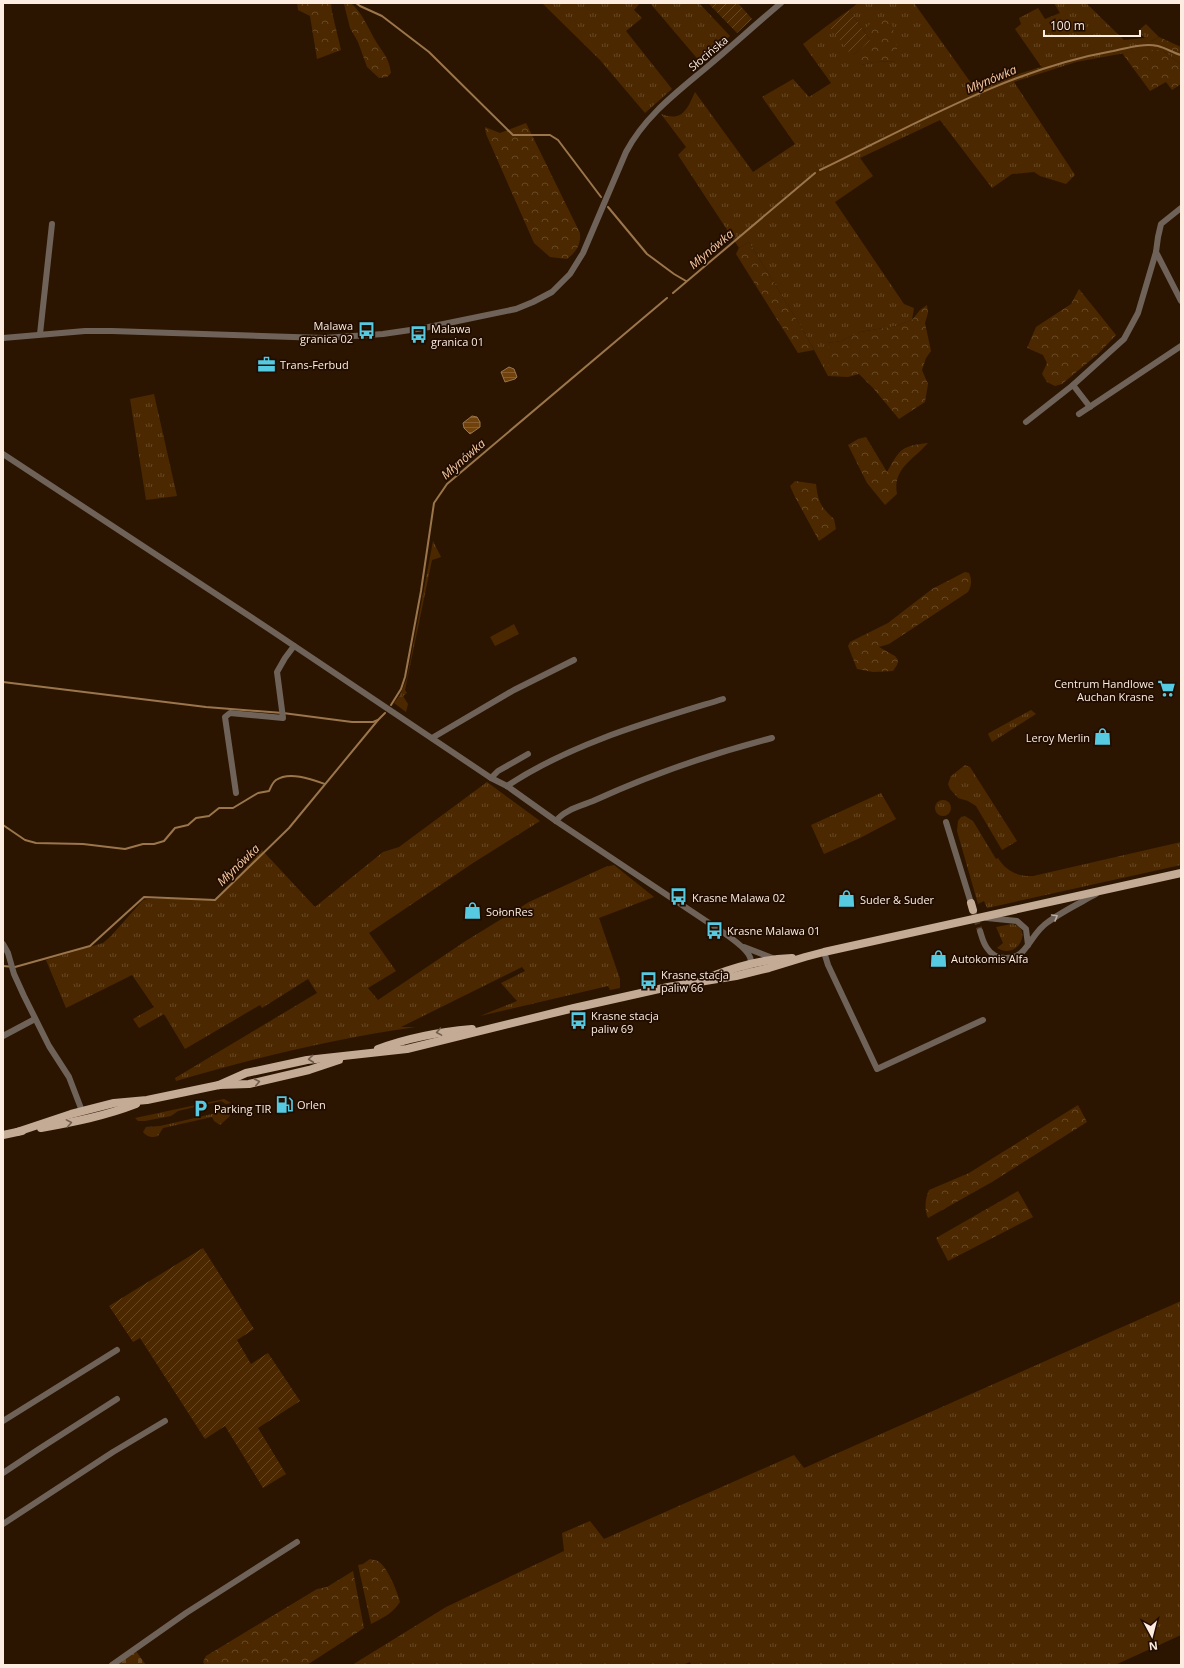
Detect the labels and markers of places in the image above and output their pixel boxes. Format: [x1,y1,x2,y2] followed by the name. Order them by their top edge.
[300,318,353,346] place label: Malawa granica 02
[356,321,376,341] bus stop icon: Malawa granica 02
[431,321,484,349] place label: Malawa granica 01
[408,324,428,344] bus stop icon: Malawa granica 01
[257,354,277,374] office icon: Trans-Ferbud
[280,357,349,372] place label: Trans-Ferbud
[1054,676,1154,704] place label: Centrum Handlowe Auchan Krasne
[1157,679,1177,699] supermarket icon: Centrum Handlowe Auchan Krasne
[1093,727,1113,747] shop icon: Leroy Merlin
[1026,730,1090,745] place label: Leroy Merlin
[669,887,689,907] bus stop icon: Krasne Malawa 02
[837,889,857,909] shop icon: Suder & Suder
[692,890,785,905] place label: Krasne Malawa 02
[860,892,935,907] place label: Suder & Suder
[463,901,483,921] shop icon: SołonRes
[486,904,533,919] place label: SołonRes
[704,920,724,940] bus stop icon: Krasne Malawa 01
[727,923,820,938] place label: Krasne Malawa 01
[928,948,948,968] shop icon: Autokomis Alfa
[951,951,1028,966] place label: Autokomis Alfa
[661,967,729,995] place label: Krasne stacja paliw 66
[638,970,658,990] bus stop icon: Krasne stacja paliw 66
[591,1008,659,1036] place label: Krasne stacja paliw 69
[568,1011,588,1031] bus stop icon: Krasne stacja paliw 69
[274,1094,294,1114] fuel station icon: Orlen
[297,1097,326,1112] place label: Orlen
[191,1098,211,1118] parking icon: Parking TIR
[214,1101,271,1116] place label: Parking TIR

